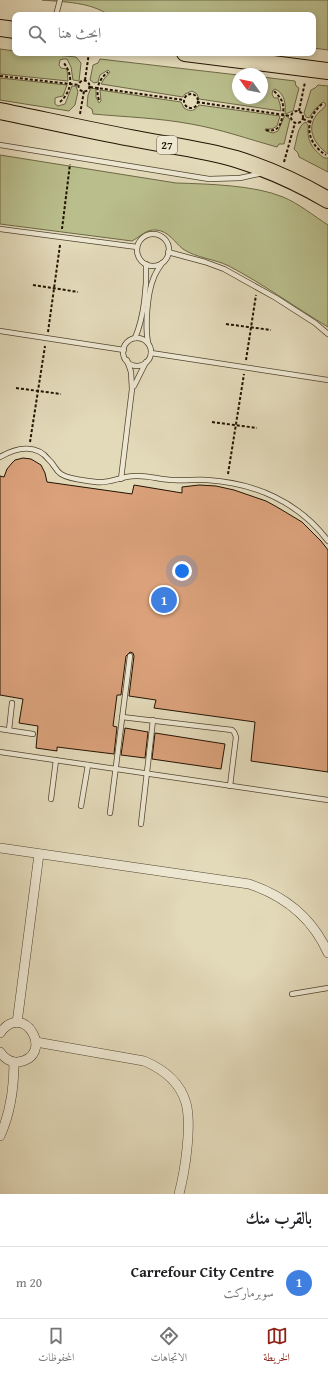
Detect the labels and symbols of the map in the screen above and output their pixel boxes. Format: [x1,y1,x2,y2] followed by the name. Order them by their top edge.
[232,68,268,104] north arrow
[157,136,177,154] road number: 27
[172,561,192,581] your location
[151,585,177,615] pin: 1

